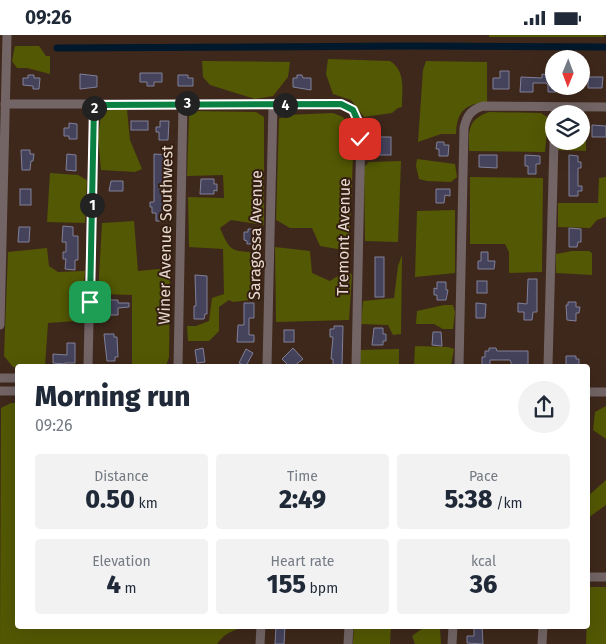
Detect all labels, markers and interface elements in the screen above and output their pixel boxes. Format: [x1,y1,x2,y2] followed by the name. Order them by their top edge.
[25,6,72,29] text: 09:26
[545,50,590,95] north arrow
[545,50,590,150] map controls
[174,91,200,115] pin: 3
[272,93,298,117] pin: 4
[82,95,106,121] pin: 2
[184,95,191,112] text: 3
[282,97,289,114] text: 4
[91,100,98,117] text: 2
[545,105,590,150] button: layers
[339,118,381,160] pin
[346,125,374,153] icon: check
[154,145,177,325] street label: Winer Avenue Southwest
[245,170,266,300] street label: Saragossa Avenue
[333,178,354,296] street label: Tremont Avenue
[80,193,104,217] pin: 1
[89,197,96,214] text: 1
[69,281,111,323] pin
[76,288,104,316] icon: arrive
[35,380,190,413] text: Morning run
[518,381,570,433] button: share
[35,416,72,435] text: 09:26
[94,468,149,485] text: Distance
[287,468,318,485] text: Time
[469,468,498,485] text: Pace
[85,485,135,515] text: 0.50
[279,485,326,515] text: 2:49
[444,485,492,515] text: 5:38
[135,495,158,512] text: km
[492,495,523,512] text: /km
[92,553,151,570] text: Elevation
[271,553,334,570] text: Heart rate
[471,553,496,570] text: kcal
[106,570,121,600] text: 4
[267,570,306,600] text: 155
[470,570,497,600] text: 36
[121,580,137,597] text: m
[306,580,338,597] text: bpm

